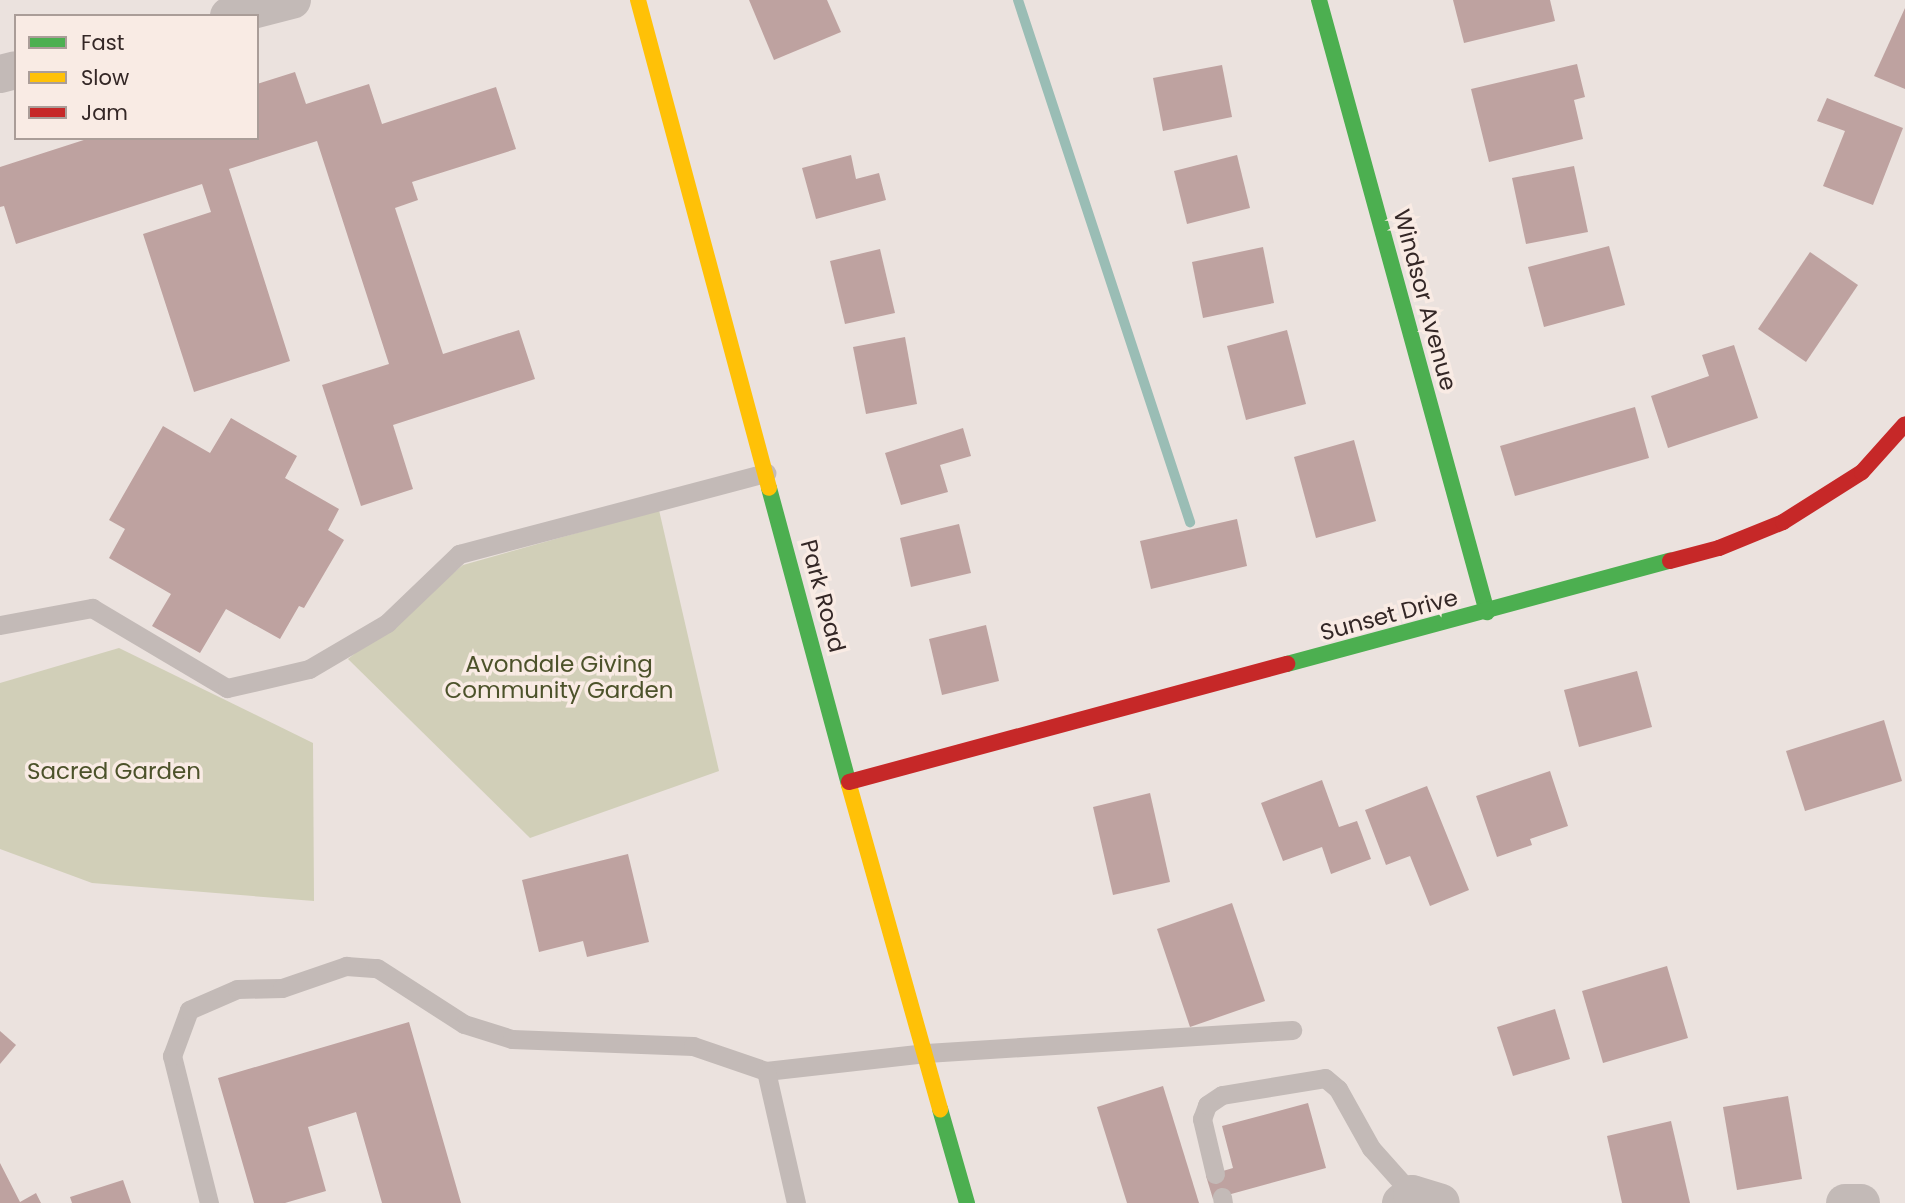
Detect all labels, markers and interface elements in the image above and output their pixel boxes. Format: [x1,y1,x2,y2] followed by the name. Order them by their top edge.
[14,14,259,140] legend
[81,28,124,57] text: Fast
[81,63,129,92] text: Slow
[81,98,128,127] text: Jam
[1388,207,1462,393] street label: Windsor Avenue
[795,537,851,655] street label: Park Road
[1317,583,1461,647] street label: Sunset Drive
[445,650,673,704] park label: Avondale Giving Community Garden
[27,757,201,785] park label: Sacred Garden

